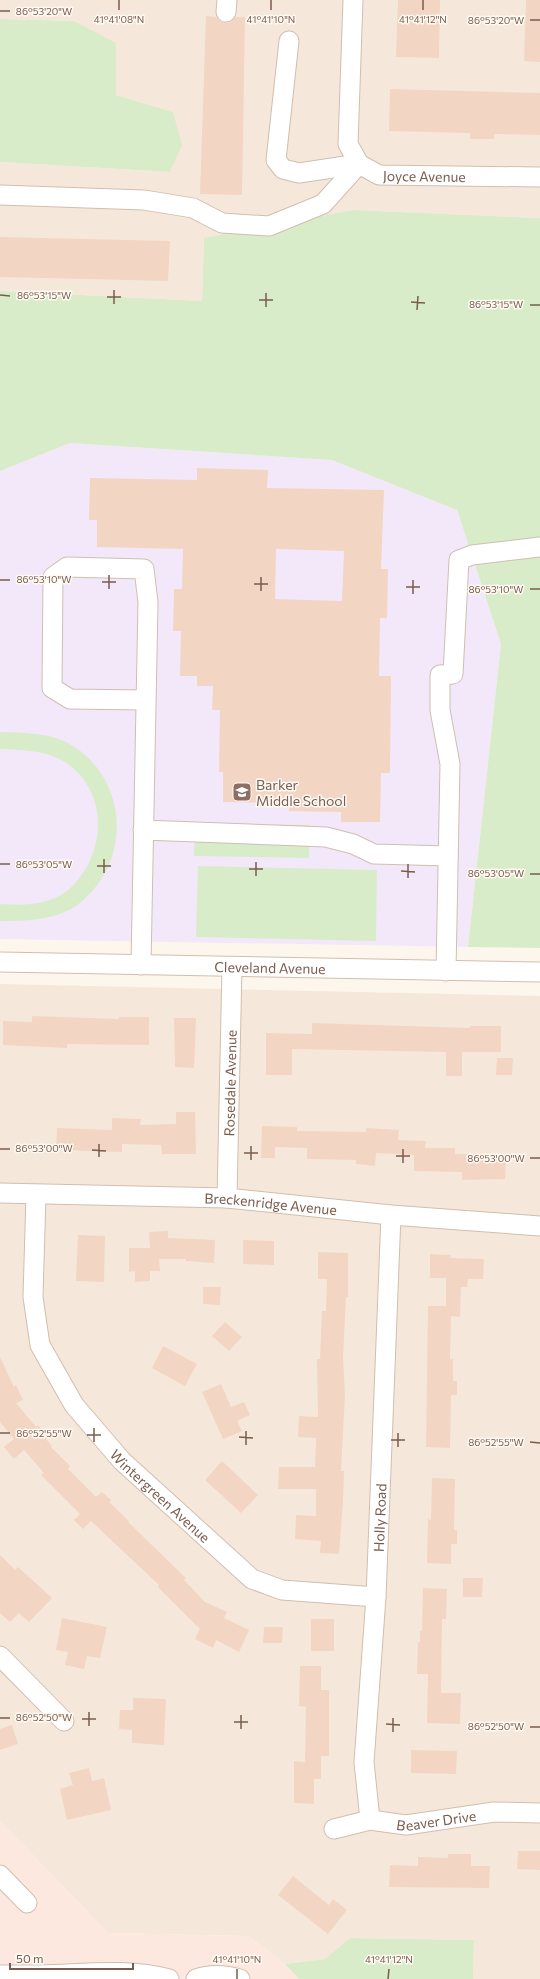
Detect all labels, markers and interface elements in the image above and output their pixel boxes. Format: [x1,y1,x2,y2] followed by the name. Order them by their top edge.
[16,5,72,17] text: 86°53'20"W
[94,13,144,25] text: 41°41'08"N
[247,13,295,25] text: 41°41'10"N
[399,13,447,25] text: 41°41'12"N
[468,14,524,26] text: 86°53'20"W
[383,167,466,185] street label: Joyce Avenue
[17,289,71,301] text: 86°53'15"W
[469,298,523,310] text: 86°53'15"W
[16,573,72,585] text: 86°53'10"W
[468,583,524,595] text: 86°53'10"W
[256,776,346,809] place label: Barker Middle School
[231,781,253,803] school or university icon: Barker Middle School
[16,858,72,870] text: 86°53'05"W
[468,867,524,879] text: 86°53'05"W
[214,957,326,977] street label: Cleveland Avenue
[220,1030,239,1137] street label: Rosedale Avenue
[15,1142,73,1154] text: 86°53'00"W
[467,1152,525,1164] text: 86°53'00"W
[204,1189,338,1218] street label: Breckenridge Avenue
[16,1427,72,1439] text: 86°52'55"W
[468,1436,524,1448] text: 86°52'55"W
[107,1445,214,1546] street label: Wintergreen Avenue
[369,1483,389,1552] street label: Holly Road
[16,1711,72,1723] text: 86°52'50"W
[468,1720,524,1732] text: 86°52'50"W
[395,1806,477,1833] street label: Beaver Drive
[10,1945,133,1971] scale bar
[16,1951,44,1965] text: 50 m
[213,1953,261,1965] text: 41°41'10"N
[365,1953,413,1965] text: 41°41'12"N

